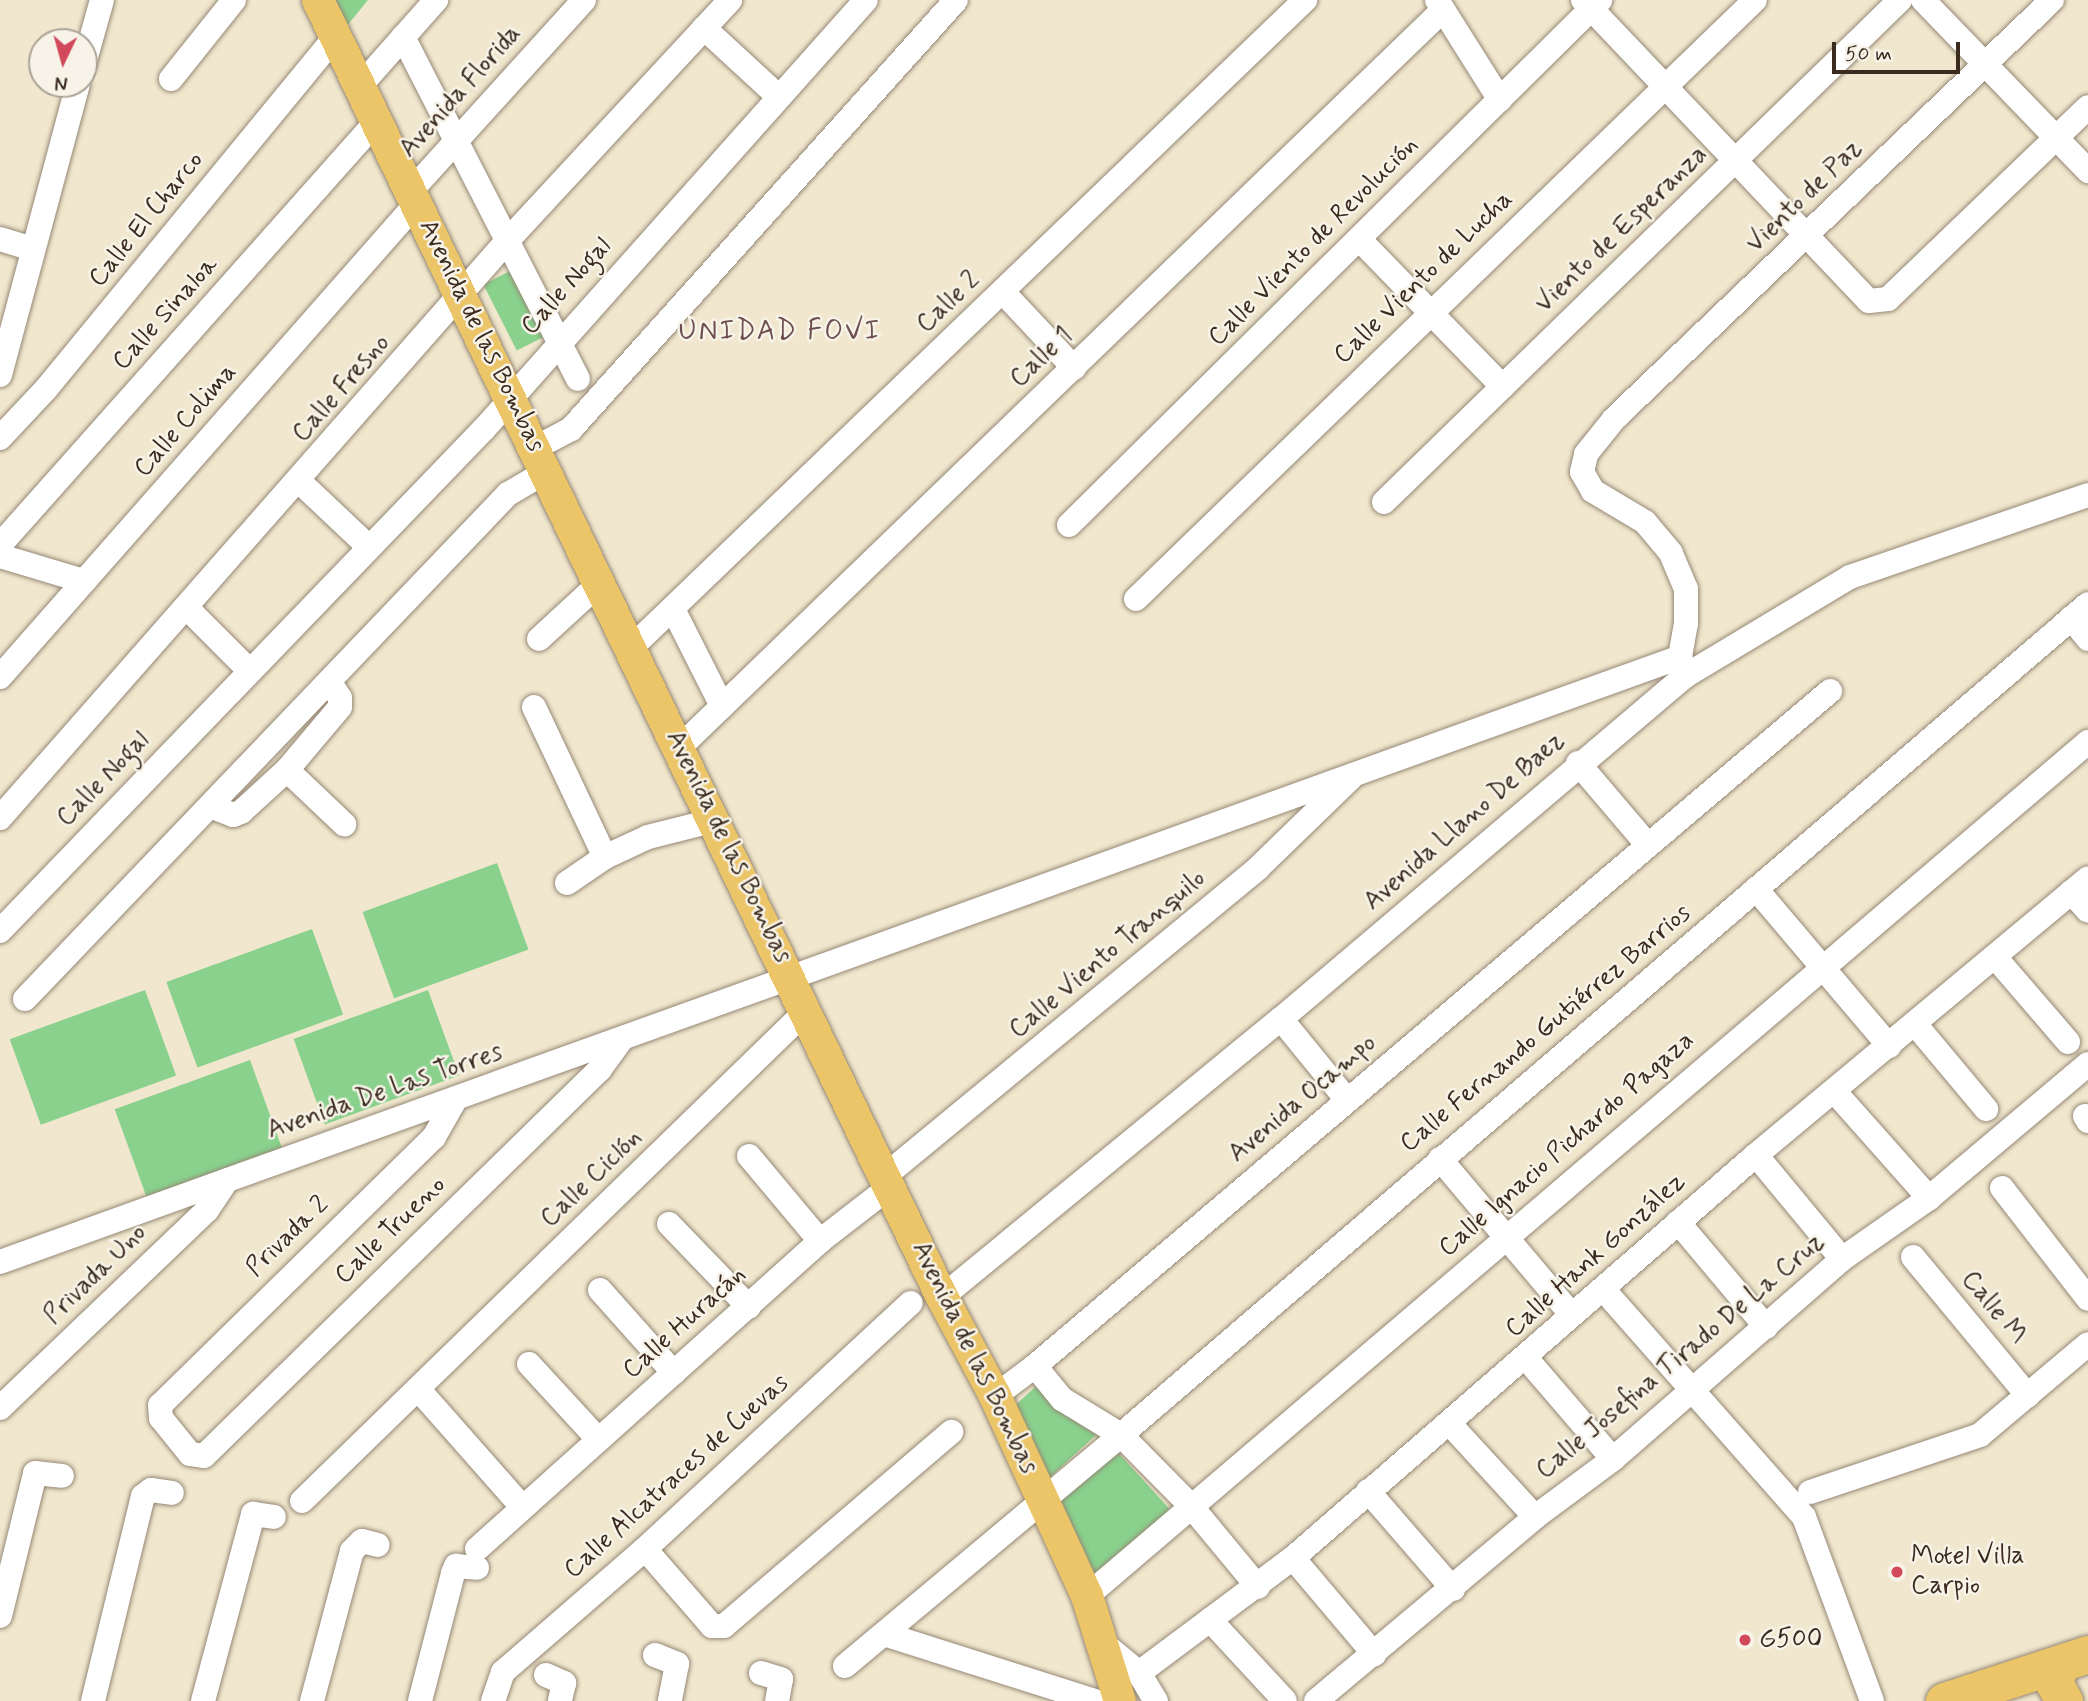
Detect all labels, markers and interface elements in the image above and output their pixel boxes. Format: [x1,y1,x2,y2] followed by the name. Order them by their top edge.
[392,18,530,166] street label: Avenida Florida
[28,28,98,98] north arrow
[1836,28,1964,72] scale bar
[1845,40,1892,68] text: 50 m
[54,69,69,95] text: N
[1203,131,1425,353] street label: Calle Viento de Revolución
[1740,133,1870,261] street label: Viento de Paz
[1530,140,1714,320] street label: Viento de Esperanza
[82,144,212,296] street label: Calle El Charco
[1328,184,1520,372] street label: Calle Viento de Lucha
[411,215,551,457] street label: Avenida de las Bombas
[515,232,619,342] street label: Calle Nogal
[108,252,224,376] street label: Calle Sinaloa
[911,265,987,341] street label: Calle 2
[678,315,882,349] district label: UNIDAD FOVI
[1004,321,1080,395] street label: Calle 1
[287,329,397,449] street label: Calle Fresno
[128,357,244,485] street label: Calle Colima
[1357,725,1573,919] street label: Avenida Llano De Baez
[51,726,157,834] street label: Calle Nogal
[658,726,798,968] street label: Avenida de las Bombas
[1005,865,1211,1045] street label: Calle Viento Tranquilo
[1396,900,1696,1158] street label: Calle Fernando Gutiérrez Barrios
[1432,1025,1702,1265] street label: Calle Ignacio Pichardo Pagaza
[1224,1029,1382,1169] street label: Avenida Ocampo
[262,1037,508,1147] street label: Avenida De Las Torres
[535,1123,649,1235] street label: Calle Ciclón
[1500,1168,1692,1344] street label: Calle Hank González
[330,1172,452,1290] street label: Calle Trueno
[240,1190,336,1284] street label: Privada 2
[38,1218,154,1332] street label: Privada Uno
[1535,1231,1827,1483] street label: Calle Josefina Tirado De La Cruz
[904,1237,1044,1479] street label: Avenida de las Bombas
[619,1261,751,1385] street label: Calle Huracán
[1953,1265,2033,1351] street label: Calle M
[554,1364,800,1590] street label: Calle Alcatraces de Cuevas
[1911,1541,2024,1602] place label: Motel Villa Carpio
[1889,1564,1905,1580] marker: Motel Villa Carpio
[1759,1624,1822,1656] place label: G500
[1737,1632,1753,1648] marker: G500

